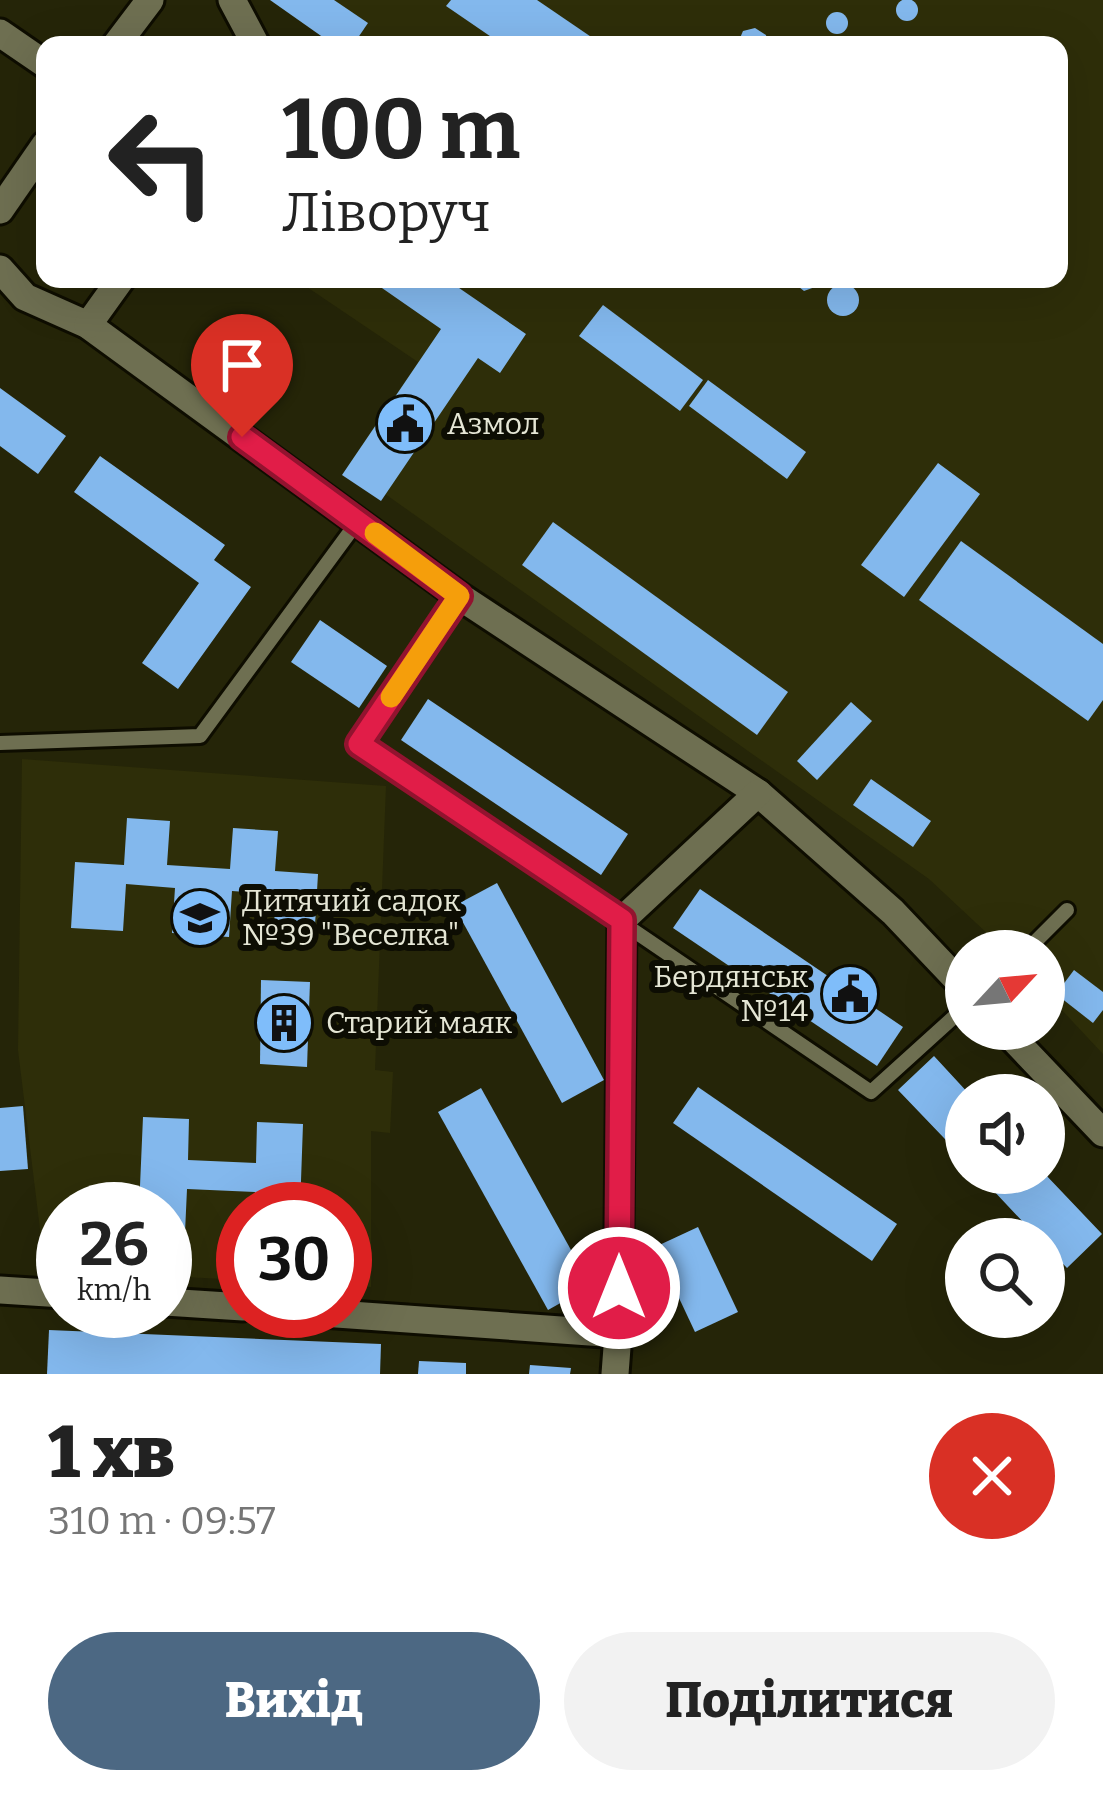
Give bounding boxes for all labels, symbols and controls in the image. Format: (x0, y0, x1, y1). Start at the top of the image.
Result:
text: 100 m (282, 79, 520, 180)
icon: left (84, 84, 240, 240)
text: Ліворуч (282, 181, 490, 245)
pin (191, 314, 293, 437)
icon: arrive (209, 332, 275, 398)
public building icon: Азмол (374, 393, 436, 455)
place label: Азмол (447, 406, 539, 442)
place label: Дитячий садок №39 "Веселка" (242, 883, 461, 953)
school or university icon: Дитячий садок №39 "Веселка" (169, 887, 231, 949)
north arrow (945, 930, 1065, 1050)
map controls (945, 930, 1065, 1338)
place label: Бердянськ №14 (654, 959, 808, 1029)
public building icon: Бердянськ №14 (819, 963, 881, 1025)
building icon: Старий маяк (253, 992, 315, 1054)
place label: Старий маяк (326, 1005, 512, 1041)
button: sound (945, 1074, 1065, 1194)
speed limit sign: 30 (216, 1182, 372, 1338)
text: 26 (79, 1209, 149, 1281)
button: search (945, 1218, 1065, 1338)
position arrow (556, 1225, 682, 1351)
text: km/h (77, 1272, 151, 1308)
text: 1 хв (48, 1410, 175, 1496)
button: close (929, 1413, 1055, 1539)
text: 310 m · 09:57 (48, 1498, 276, 1544)
button: Вихід (48, 1632, 540, 1770)
button: Поділитися (564, 1632, 1055, 1770)

